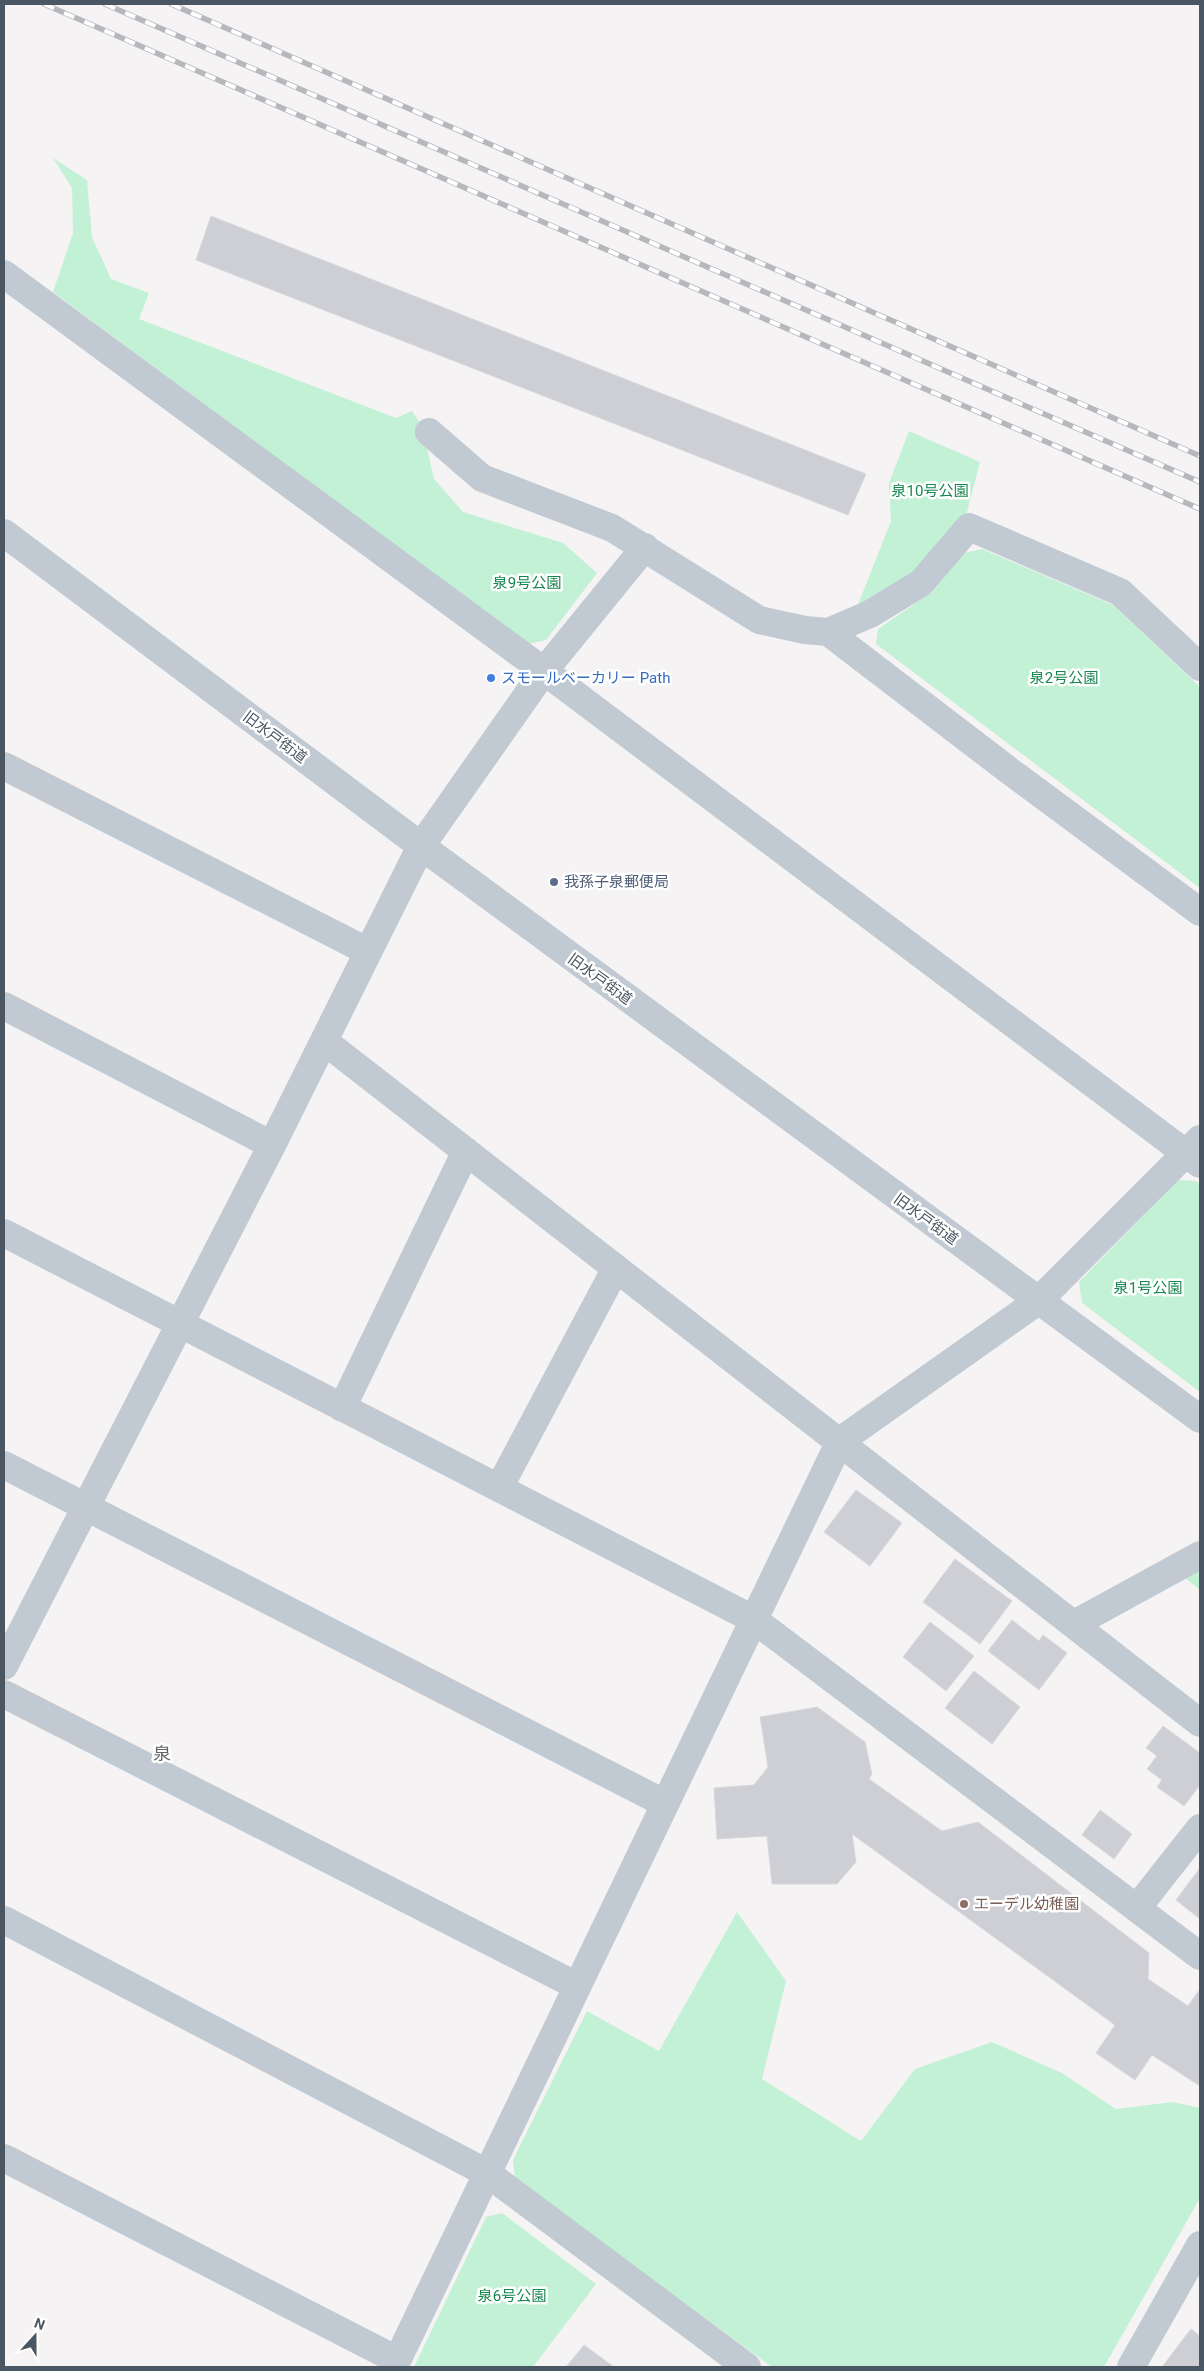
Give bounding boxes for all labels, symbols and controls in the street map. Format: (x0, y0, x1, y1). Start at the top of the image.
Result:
park label: 泉10号公園 (892, 482, 968, 500)
park label: 泉9号公園 (493, 574, 561, 592)
place label: スモールベーカリー Path (501, 669, 670, 687)
park label: 泉2号公園 (1030, 669, 1098, 687)
marker: スモールベーカリー Path (485, 672, 497, 684)
street label: 旧水戸街道 (240, 707, 310, 767)
place label: 我孫子泉郵便局 (564, 873, 669, 891)
marker: 我孫子泉郵便局 (548, 876, 560, 888)
street label: 旧水戸街道 (564, 950, 636, 1008)
street label: 旧水戸街道 (890, 1190, 962, 1248)
park label: 泉1号公園 (1114, 1279, 1182, 1297)
district label: 泉 (153, 1743, 171, 1764)
place label: エーデル幼稚園 (974, 1895, 1079, 1913)
marker: エーデル幼稚園 (958, 1898, 970, 1910)
park label: 泉6号公園 (478, 2287, 546, 2305)
north arrow (10, 2311, 60, 2361)
text: N (32, 2315, 47, 2333)

